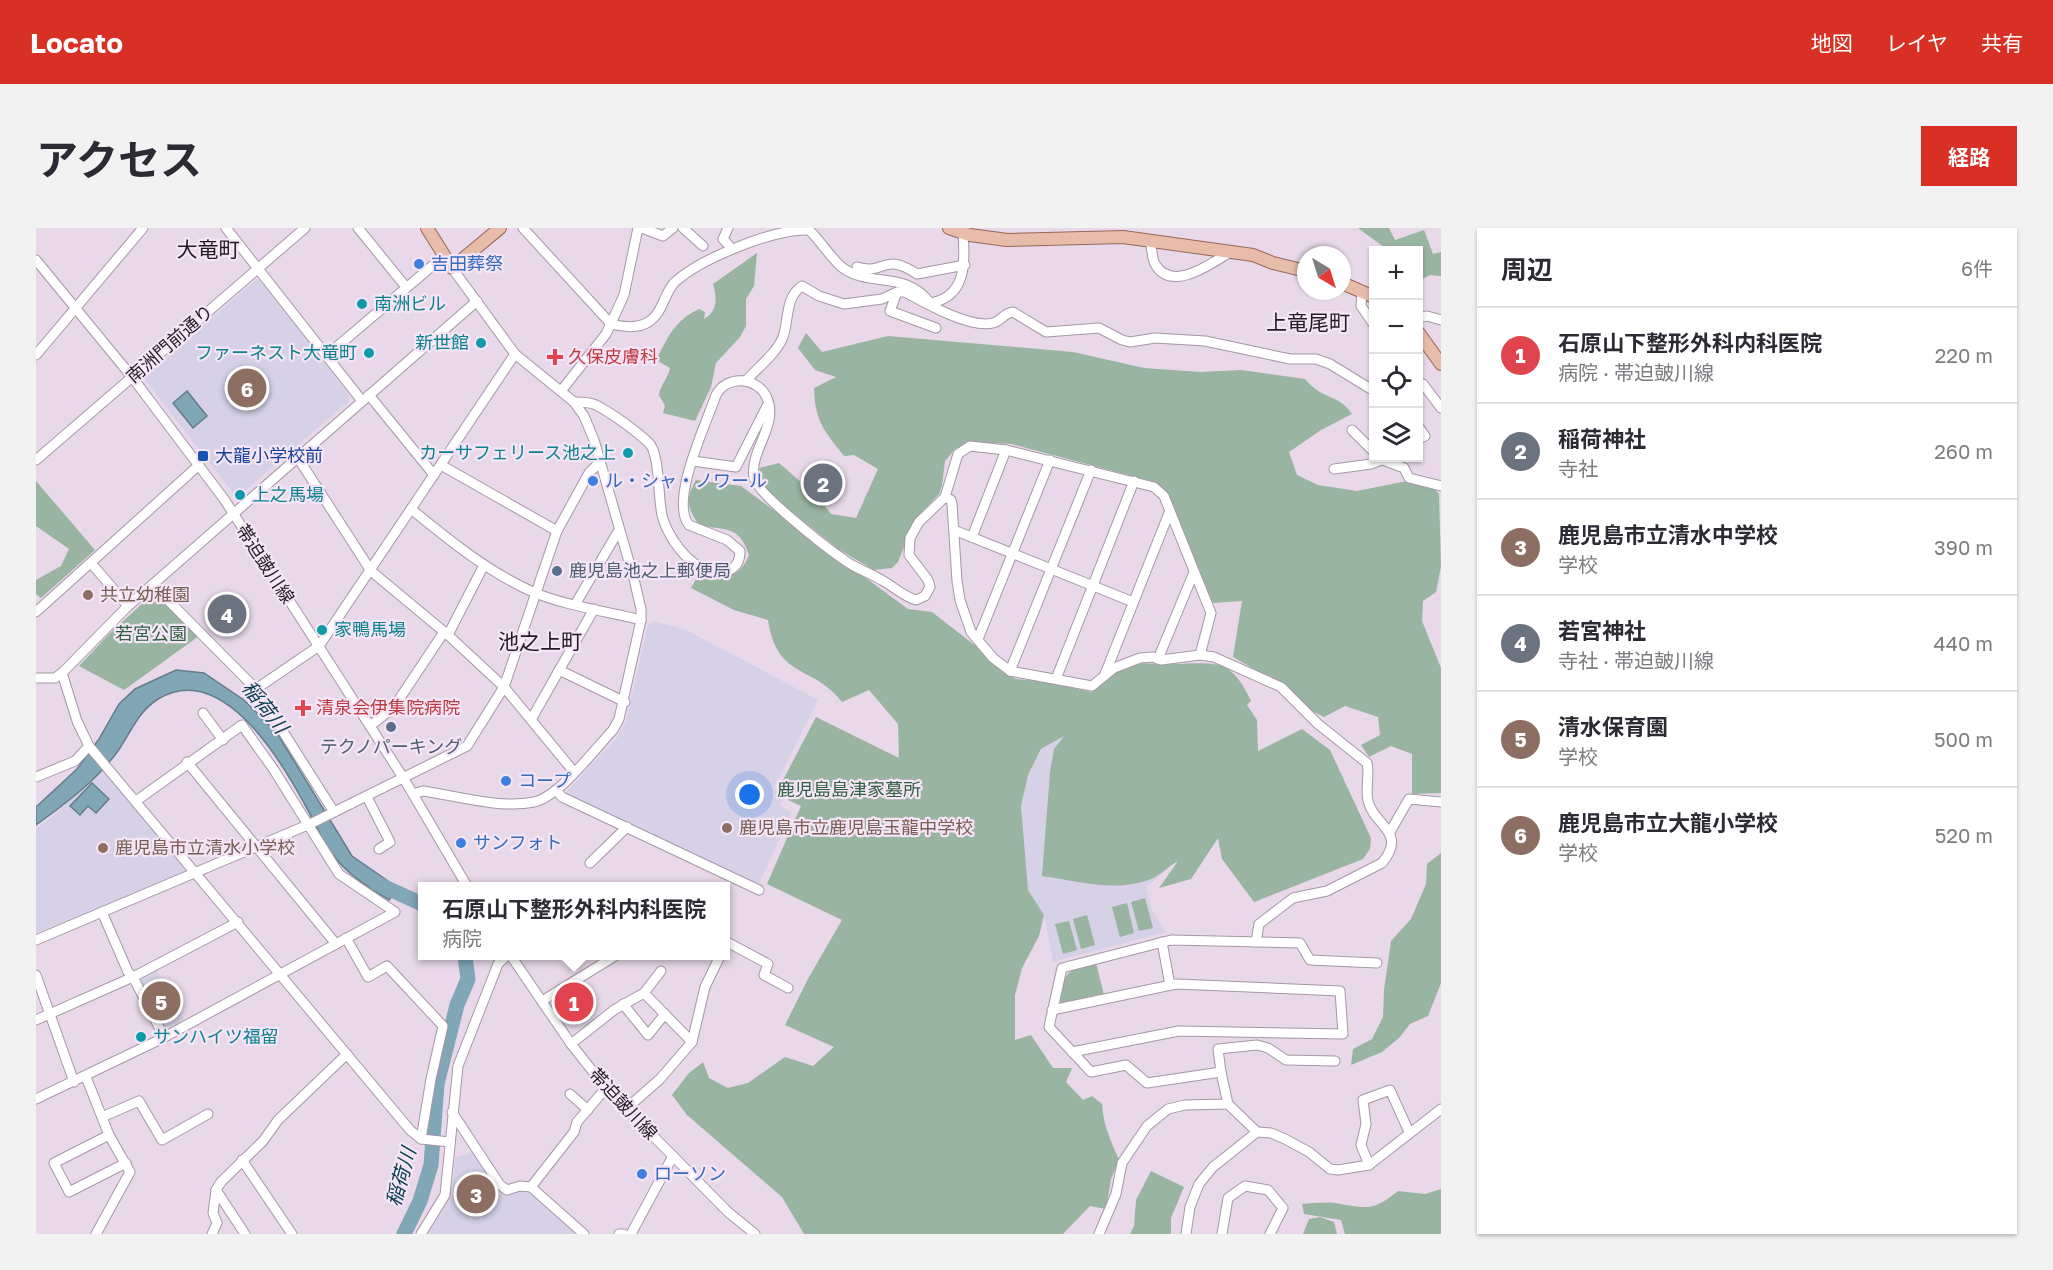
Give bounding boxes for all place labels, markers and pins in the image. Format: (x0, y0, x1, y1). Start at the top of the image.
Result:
place label: 吉田葬祭 (431, 252, 503, 274)
marker: 吉田葬祭 (412, 257, 426, 271)
place label: 南洲ビル (374, 292, 446, 314)
marker: 南洲ビル (355, 297, 369, 311)
place label: 新世館 (415, 331, 469, 353)
marker: 新世館 (474, 336, 488, 350)
place label: ファーネスト大竜町 (195, 341, 357, 363)
place label: 久保皮膚科 (568, 345, 658, 367)
marker: ファーネスト大竜町 (362, 346, 376, 360)
marker: 久保皮膚科 (546, 348, 564, 366)
pin: 6 (228, 366, 266, 410)
place label: カーサフェリース池之上 (419, 441, 616, 463)
place label: 大龍小学校前 (215, 444, 323, 466)
marker: カーサフェリース池之上 (621, 446, 635, 460)
marker: 大龍小学校前 (196, 449, 210, 463)
pin: 2 (804, 460, 842, 506)
place label: ル・シャ・ノワール (605, 469, 767, 491)
marker: ル・シャ・ノワール (586, 474, 600, 488)
place label: 上之馬場 (252, 483, 324, 505)
marker: 上之馬場 (233, 488, 247, 502)
place label: 鹿児島池之上郵便局 (569, 559, 731, 581)
marker: 鹿児島池之上郵便局 (550, 564, 564, 578)
place label: 共立幼稚園 (100, 583, 190, 605)
marker: 共立幼稚園 (81, 588, 95, 602)
pin: 4 (208, 592, 246, 636)
place label: 家鴨馬場 (334, 618, 406, 640)
marker: 家鴨馬場 (315, 623, 329, 637)
place label: 清泉会伊集院病院 (316, 696, 460, 718)
marker: 清泉会伊集院病院 (294, 699, 312, 717)
marker: テクノパーキング (384, 720, 398, 734)
place label: テクノパーキング (320, 735, 462, 757)
place label: コープ (518, 769, 571, 791)
marker: コープ (499, 774, 513, 788)
place label: 鹿児島市立鹿児島玉龍中学校 (739, 816, 973, 838)
marker: 鹿児島市立鹿児島玉龍中学校 (720, 821, 734, 835)
place label: サンフォト (473, 831, 562, 853)
place label: 鹿児島市立清水小学校 (115, 836, 295, 858)
marker: サンフォト (454, 836, 468, 850)
marker: 鹿児島市立清水小学校 (96, 841, 110, 855)
pin: 5 (142, 978, 180, 1024)
pin: 1 (554, 980, 594, 1024)
place label: サンハイツ福留 (153, 1025, 279, 1047)
marker: サンハイツ福留 (134, 1030, 148, 1044)
place label: ローソン (654, 1162, 726, 1184)
marker: ローソン (635, 1167, 649, 1181)
pin: 3 (456, 1172, 496, 1216)

